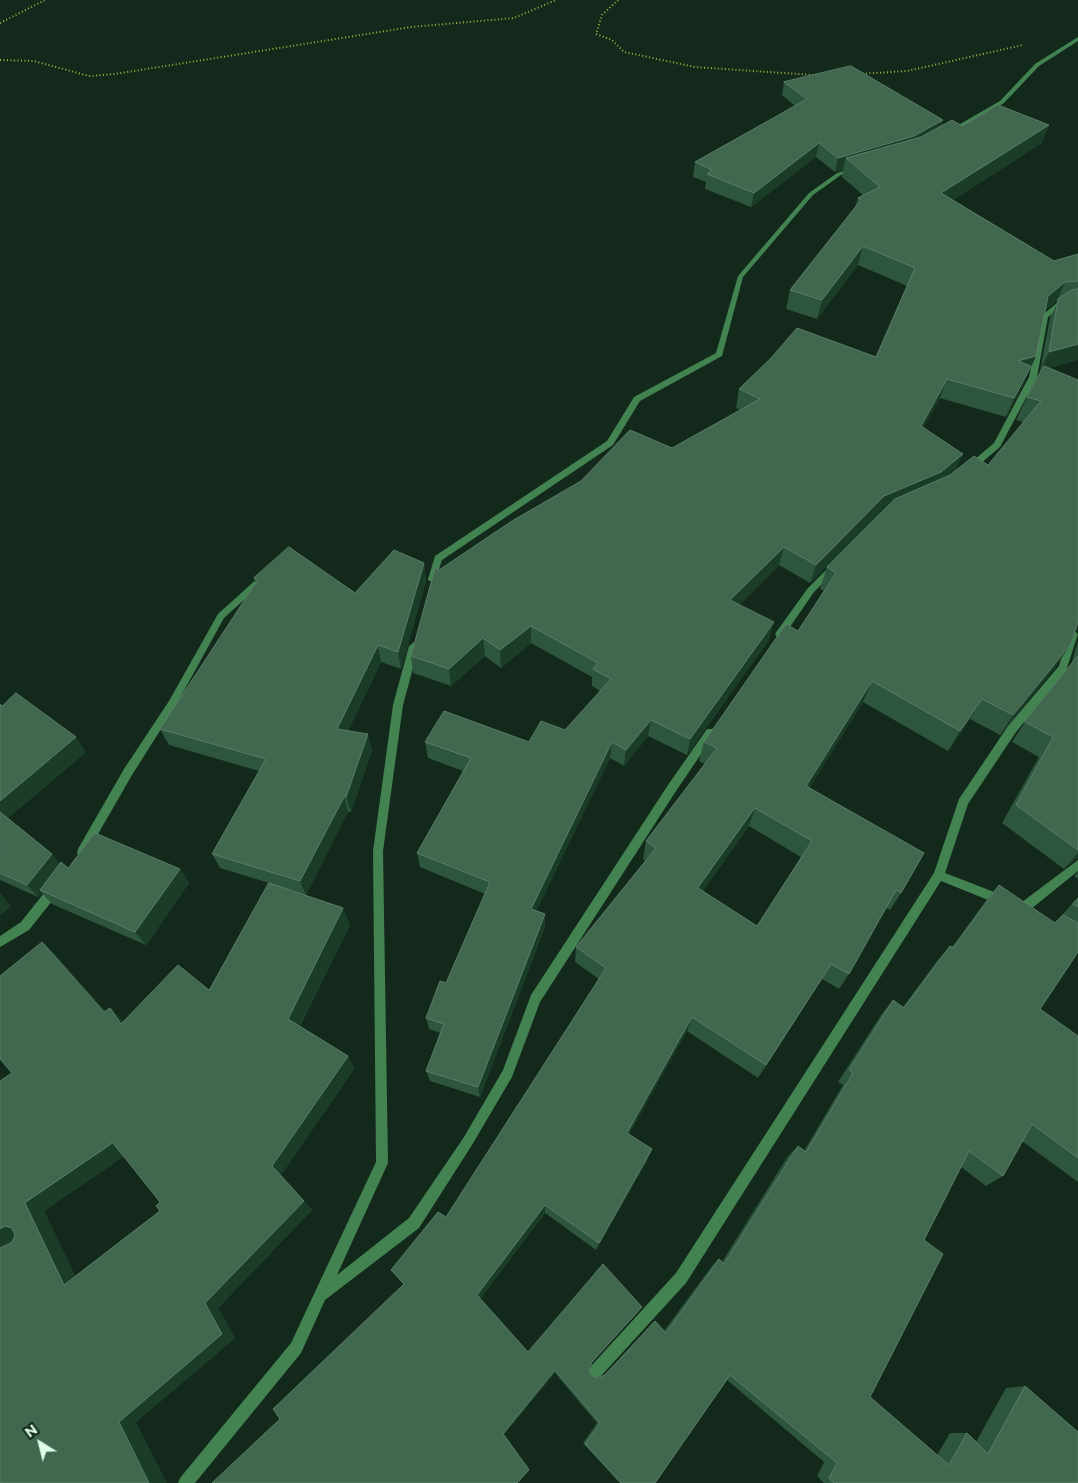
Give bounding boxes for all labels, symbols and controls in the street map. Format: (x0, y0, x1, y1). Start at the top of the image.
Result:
north arrow (15, 1418, 65, 1468)
text: N (21, 1420, 41, 1441)

